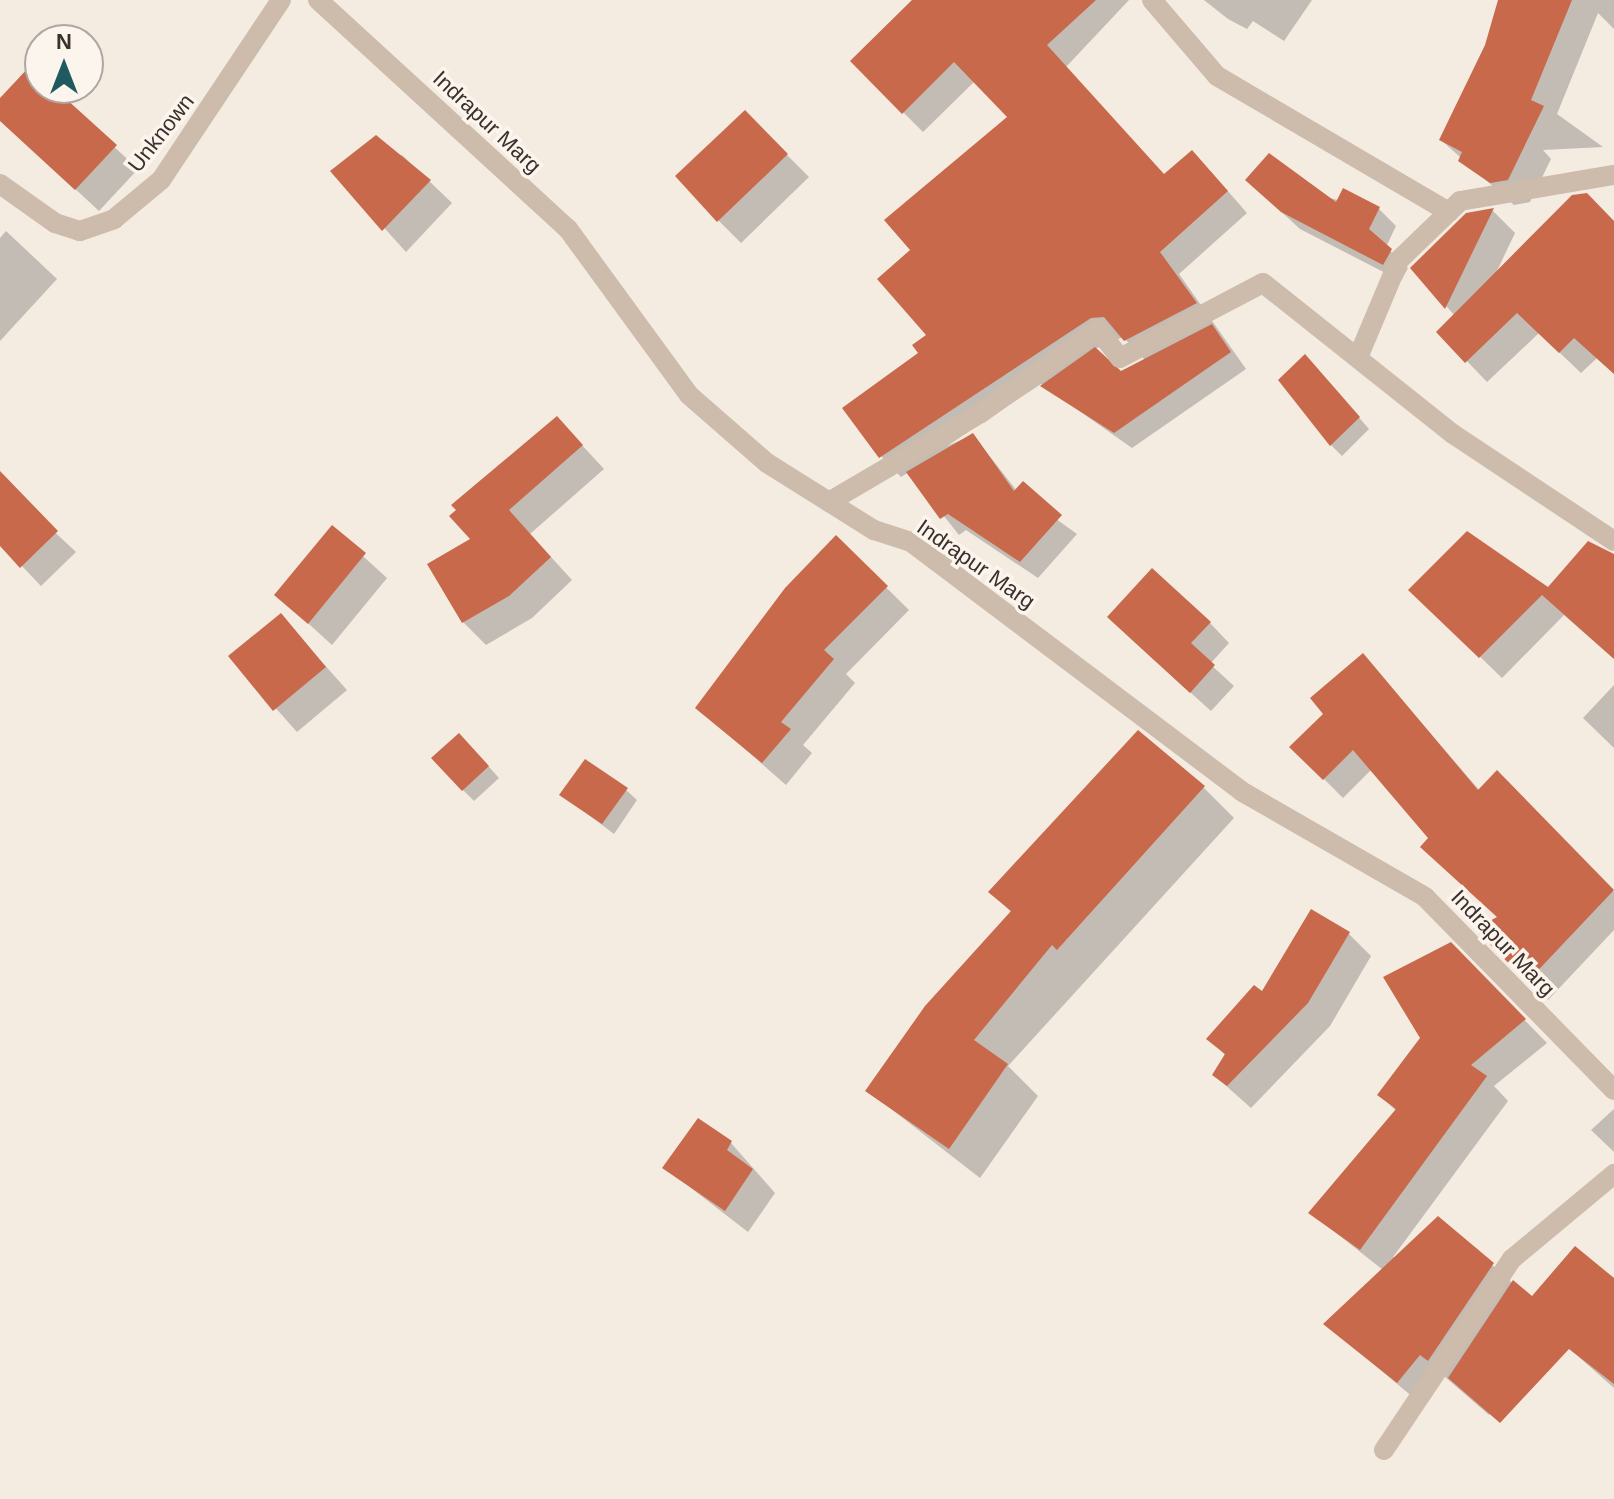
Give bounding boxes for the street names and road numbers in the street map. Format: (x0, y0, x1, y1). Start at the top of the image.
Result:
street label: Indrapur Marg (427, 65, 547, 179)
street label: Unknown (122, 89, 200, 177)
street label: Indrapur Marg (912, 514, 1040, 614)
street label: Indrapur Marg (1446, 884, 1560, 1002)

